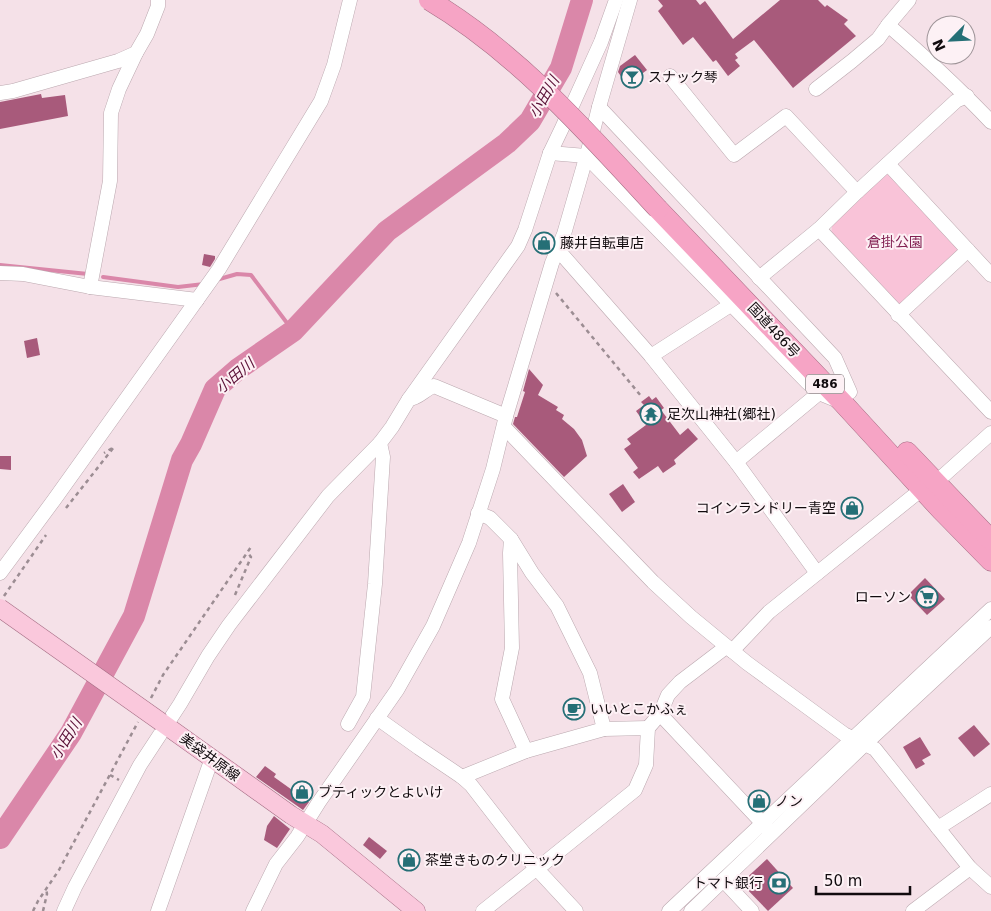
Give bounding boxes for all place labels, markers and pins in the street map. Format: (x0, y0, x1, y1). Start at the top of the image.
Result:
bar icon: スナック琴 (620, 65, 644, 89)
place label: スナック琴 (648, 69, 718, 85)
shop icon: 藤井自転車店 (532, 231, 556, 255)
place label: 藤井自転車店 (560, 235, 644, 251)
temple icon: 足次山神社(郷社) (639, 402, 663, 426)
place label: 足次山神社(郷社) (667, 406, 776, 422)
shop icon: コインランドリー青空 (840, 496, 864, 520)
place label: コインランドリー青空 (696, 500, 836, 516)
supermarket icon: ローソン (915, 585, 939, 609)
place label: ローソン (855, 589, 911, 605)
cafe icon: いいとこかふぇ (562, 697, 586, 721)
place label: いいとこかふぇ (590, 701, 688, 717)
shop icon: ブティックとよいけ (290, 780, 314, 804)
place label: ブティックとよいけ (318, 784, 443, 800)
shop icon: ノン (747, 789, 771, 813)
place label: ノン (775, 793, 803, 809)
shop icon: 茶堂きものクリニック (397, 848, 421, 872)
place label: 茶堂きものクリニック (425, 852, 565, 868)
bank icon: トマト銀行 (767, 871, 791, 895)
place label: トマト銀行 (693, 875, 763, 891)

